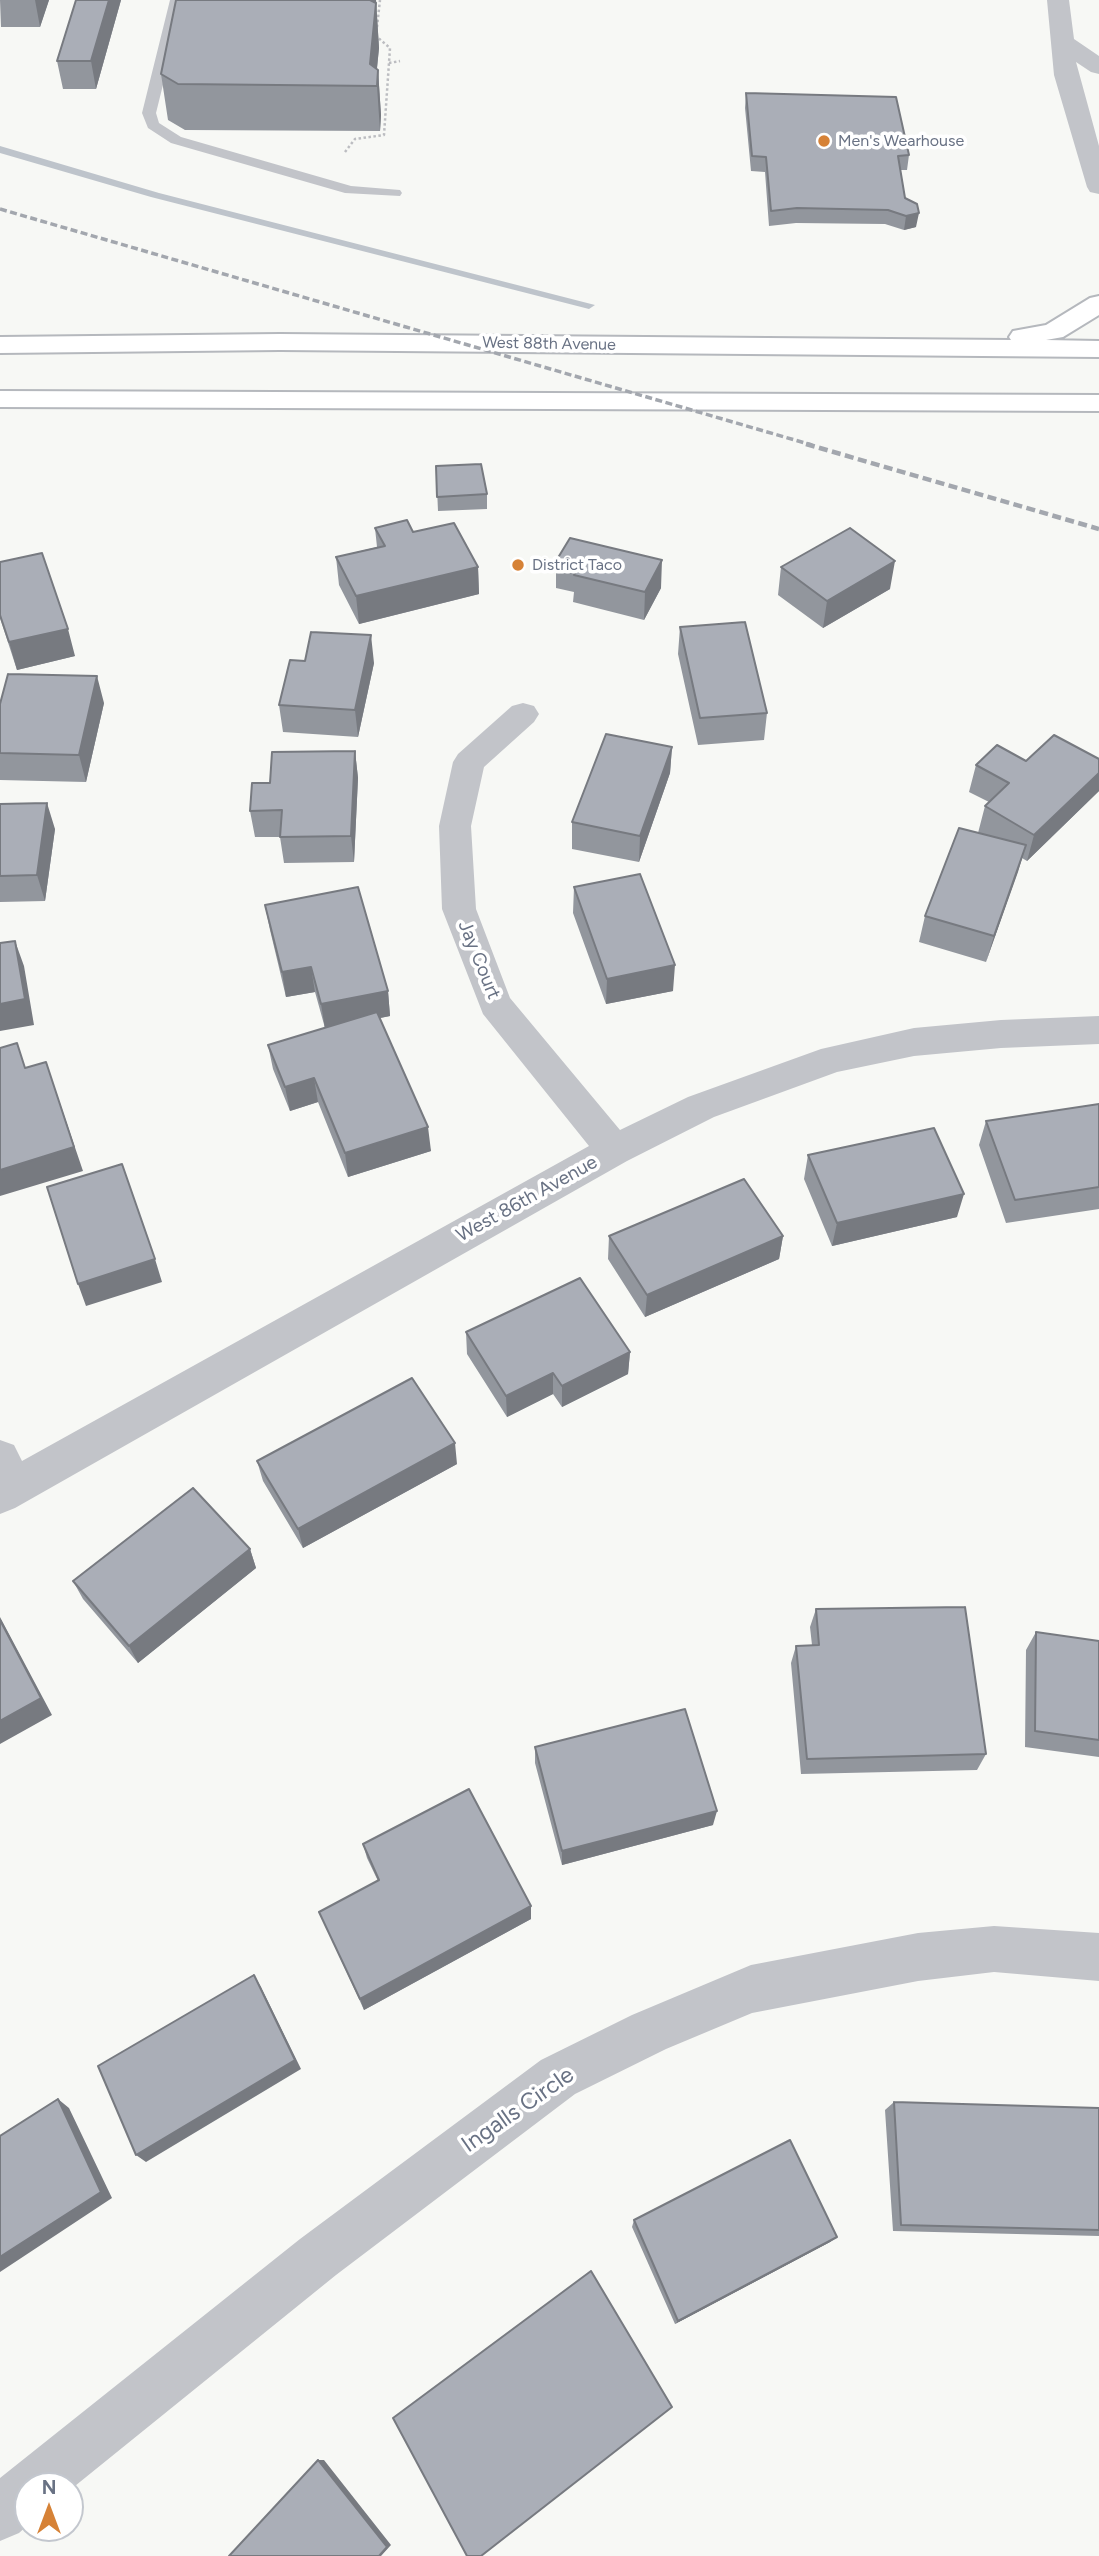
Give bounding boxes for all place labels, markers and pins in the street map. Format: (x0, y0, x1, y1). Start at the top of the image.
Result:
place label: Men's Wearhouse (838, 131, 964, 151)
marker: Men's Wearhouse (816, 133, 832, 149)
place label: District Taco (532, 555, 622, 575)
marker: District Taco (510, 557, 526, 573)

